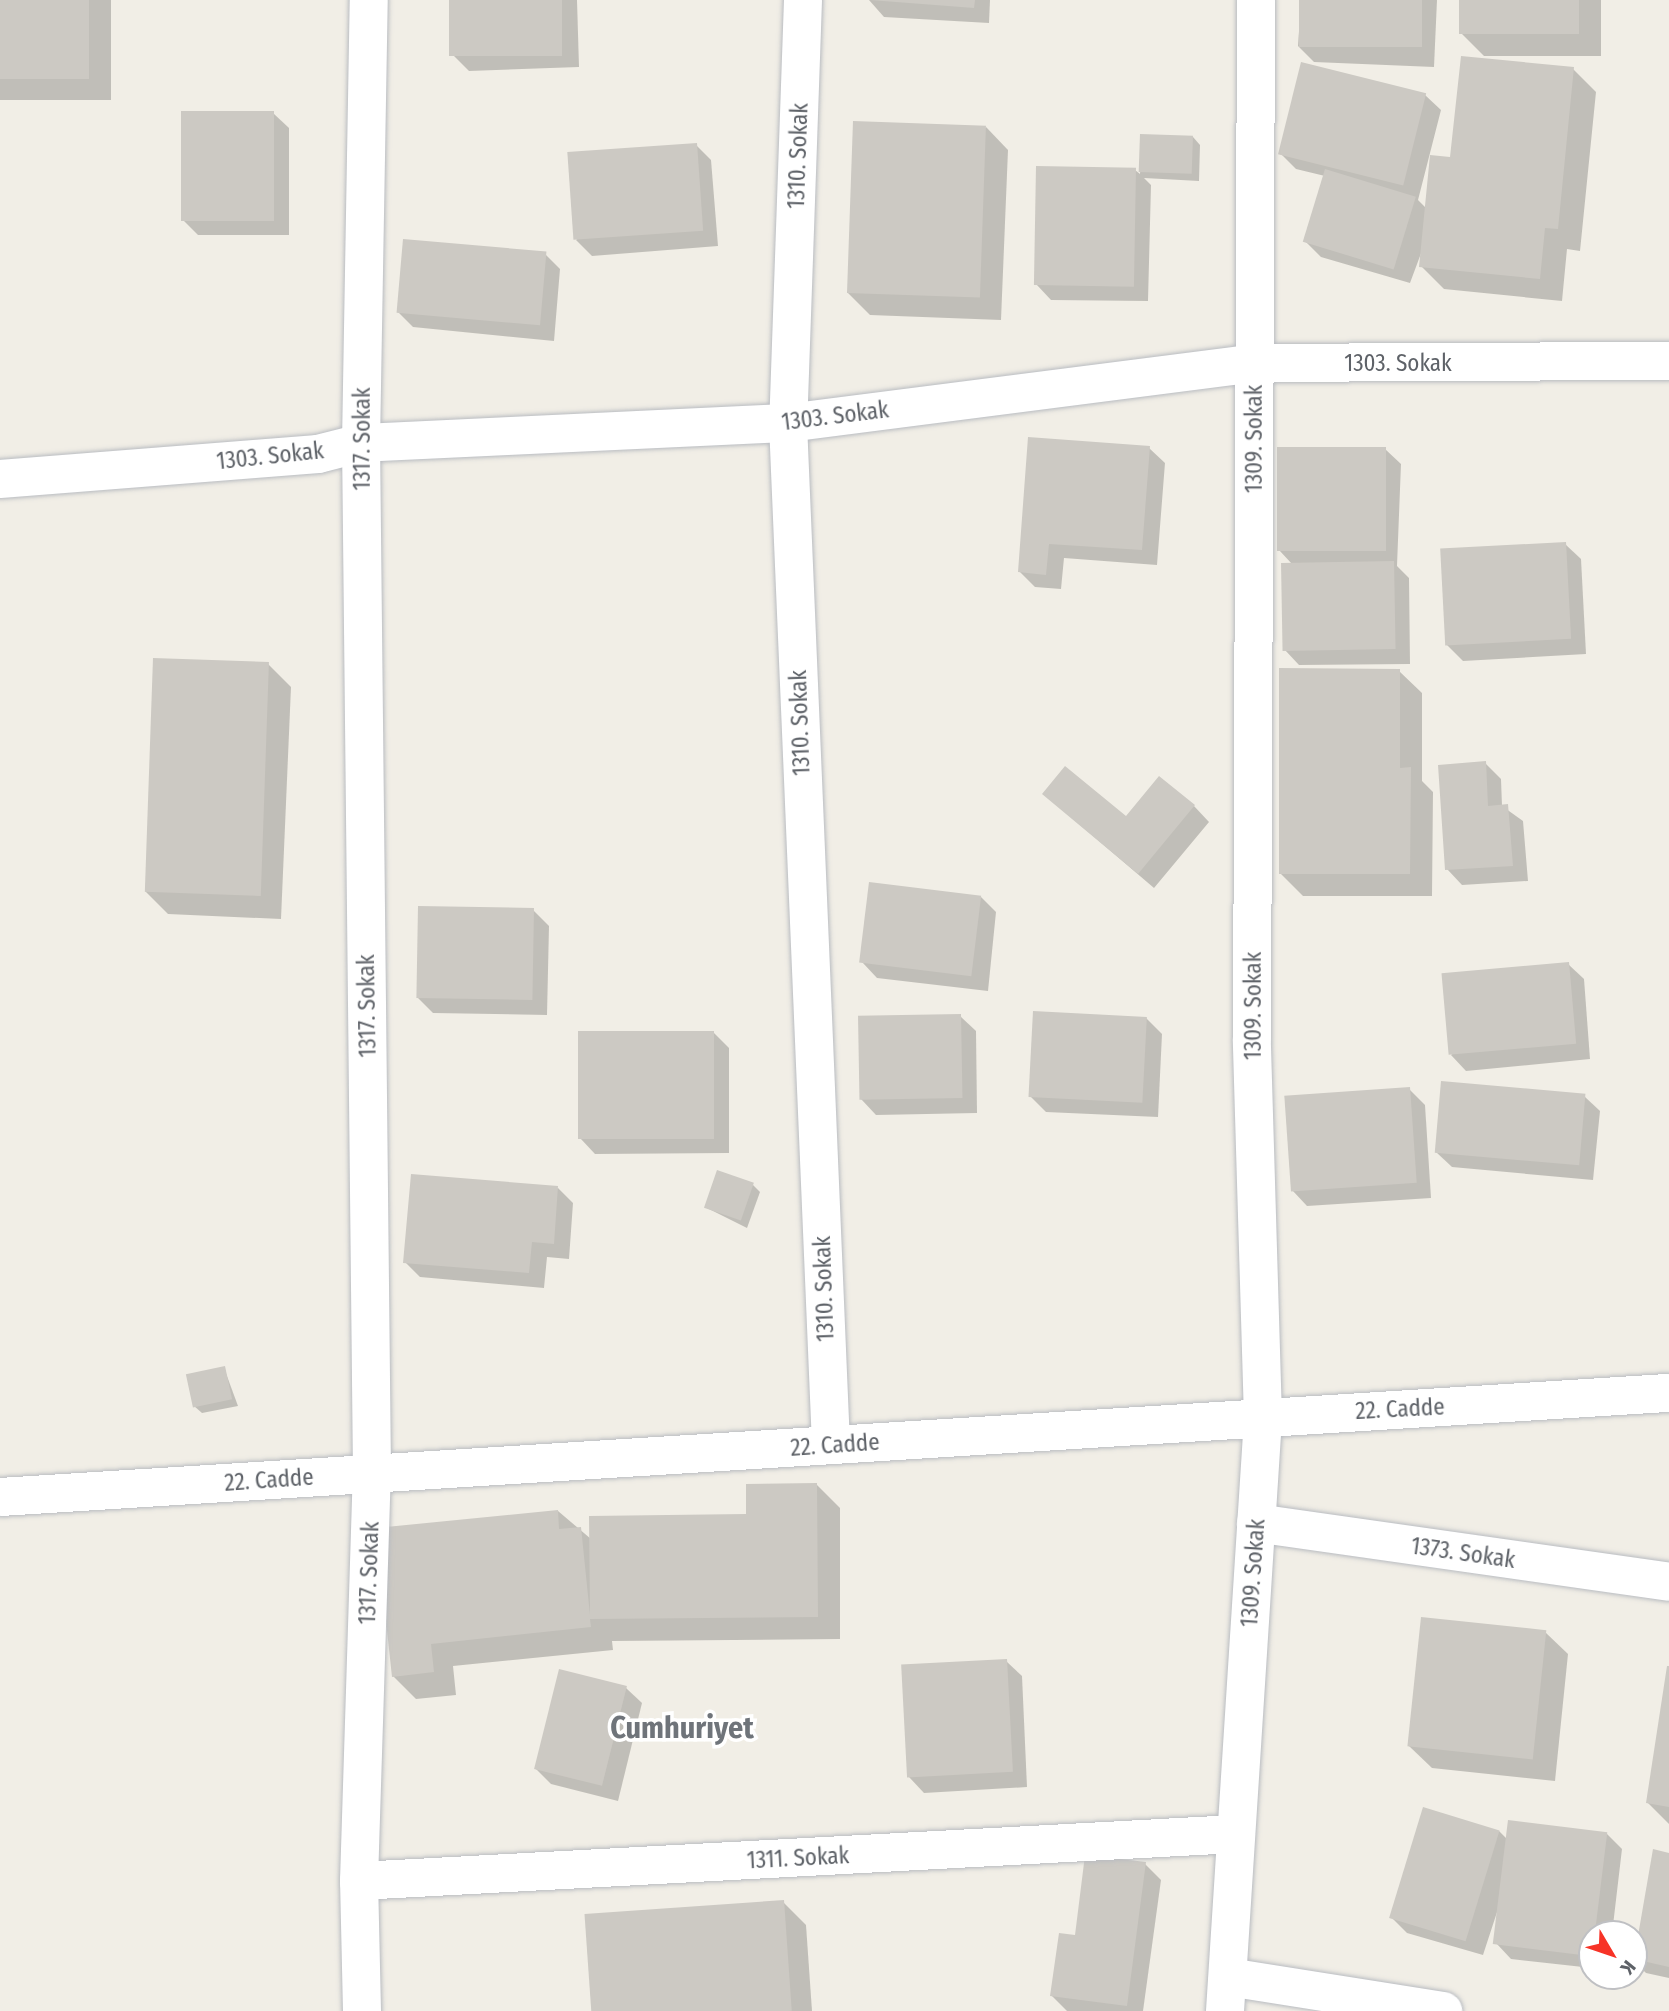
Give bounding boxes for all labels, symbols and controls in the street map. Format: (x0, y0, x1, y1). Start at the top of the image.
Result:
street label: 1310. Sokak (782, 103, 814, 209)
street label: 1303. Sokak (1344, 349, 1452, 377)
street label: 1309. Sokak (1240, 385, 1268, 493)
street label: 1317. Sokak (348, 387, 376, 491)
street label: 1303. Sokak (780, 396, 890, 436)
street label: 1303. Sokak (215, 437, 325, 475)
street label: 1310. Sokak (784, 670, 816, 776)
street label: 1309. Sokak (1239, 952, 1267, 1060)
street label: 1317. Sokak (352, 954, 382, 1058)
street label: 1310. Sokak (808, 1236, 840, 1342)
street label: 22. Cadde (1355, 1393, 1445, 1425)
street label: 22. Cadde (789, 1428, 881, 1462)
street label: 22. Cadde (223, 1463, 315, 1497)
street label: 1309. Sokak (1235, 1518, 1271, 1628)
street label: 1317. Sokak (353, 1521, 385, 1625)
street label: 1373. Sokak (1409, 1532, 1517, 1574)
district label: Cumhuriyet (610, 1710, 754, 1746)
street label: 1311. Sokak (746, 1842, 850, 1874)
north arrow (1578, 1920, 1648, 1990)
text: K (1616, 1956, 1641, 1979)

